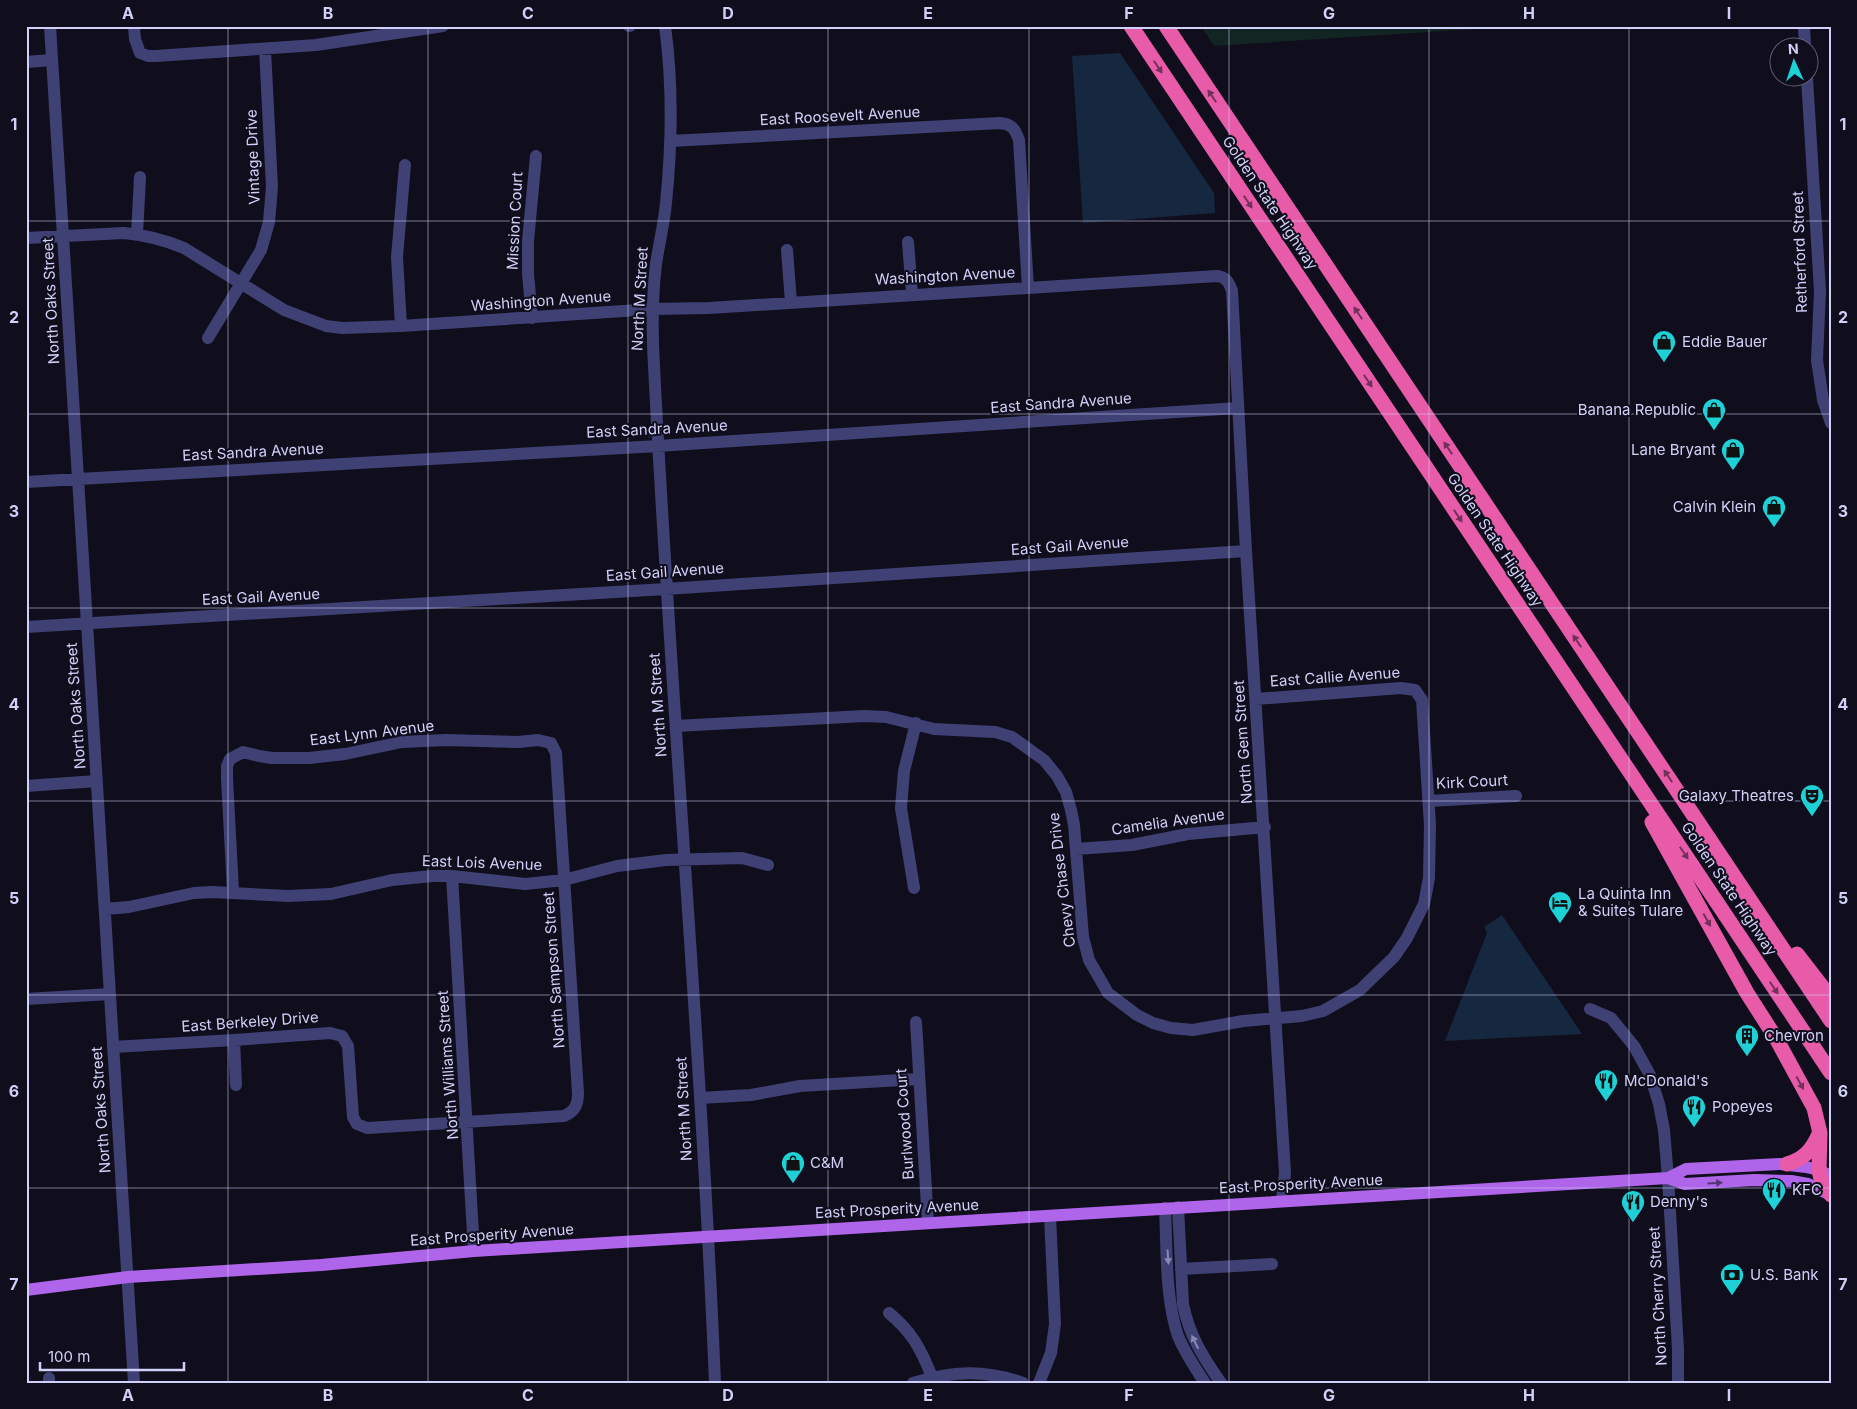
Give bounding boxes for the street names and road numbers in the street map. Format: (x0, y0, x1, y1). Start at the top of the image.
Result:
street label: East Roosevelt Avenue (759, 102, 921, 129)
street label: Vintage Drive (241, 109, 264, 205)
street label: Golden State Highway (1219, 132, 1323, 274)
street label: Mission Court (502, 171, 527, 271)
street label: Retherford Street (1788, 191, 1811, 313)
street label: North Oaks Street (38, 237, 63, 365)
street label: North M Street (627, 246, 652, 352)
street label: Washington Avenue (874, 262, 1016, 289)
street label: Washington Avenue (470, 286, 612, 315)
street label: East Sandra Avenue (990, 388, 1132, 417)
street label: East Sandra Avenue (586, 415, 728, 442)
street label: East Sandra Avenue (182, 438, 324, 465)
street label: Golden State Highway (1444, 469, 1548, 611)
street label: East Gail Avenue (1010, 532, 1130, 559)
street label: East Gail Avenue (605, 558, 725, 585)
street label: East Gail Avenue (201, 584, 321, 609)
street label: North Oaks Street (62, 642, 89, 770)
street label: North M Street (644, 652, 671, 758)
street label: East Callie Avenue (1269, 662, 1401, 691)
street label: North Gem Street (1229, 680, 1256, 804)
street label: East Lynn Avenue (309, 715, 435, 750)
street label: Kirk Court (1436, 770, 1508, 793)
street label: Camelia Avenue (1110, 804, 1226, 839)
street label: Chevy Chase Drive (1044, 812, 1079, 949)
street label: Golden State Highway (1678, 818, 1782, 960)
street label: East Lois Avenue (422, 851, 543, 874)
street label: North Sampson Street (539, 891, 568, 1049)
street label: North Williams Street (433, 990, 462, 1140)
street label: East Berkeley Drive (181, 1007, 319, 1036)
street label: North Oaks Street (87, 1046, 114, 1174)
street label: North M Street (671, 1056, 696, 1162)
street label: Burlwood Court (891, 1068, 918, 1180)
street label: East Prosperity Avenue (1218, 1170, 1384, 1197)
street label: East Prosperity Avenue (814, 1195, 980, 1222)
street label: East Prosperity Avenue (409, 1219, 575, 1250)
street label: North Cherry Street (1644, 1226, 1671, 1366)

